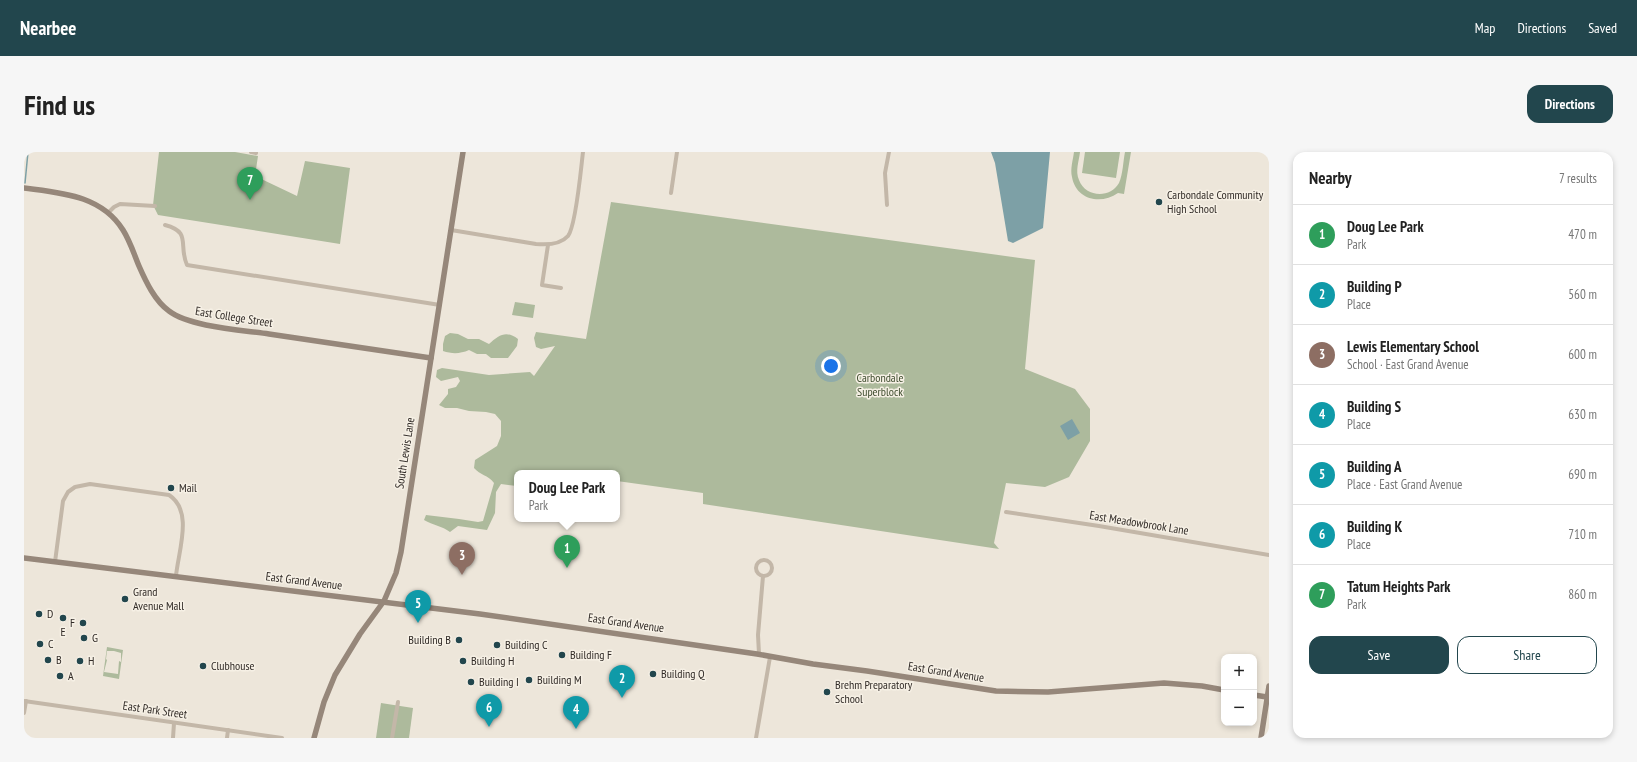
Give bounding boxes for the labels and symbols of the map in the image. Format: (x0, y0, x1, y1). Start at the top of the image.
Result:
pin: 7 (237, 167, 263, 200)
place label: Carbondale Community High School (1167, 187, 1264, 216)
marker: Carbondale Community High School (1154, 197, 1164, 207)
street label: East College Street (194, 303, 275, 330)
your location (821, 356, 841, 376)
park label: Carbondale Superblock (857, 370, 903, 399)
street label: South Lewis Lane (391, 416, 418, 490)
place label: Mail (179, 480, 197, 495)
marker: Mail (166, 483, 176, 493)
street label: East Meadowbrook Lane (1088, 507, 1190, 538)
pin: 1 (554, 535, 580, 568)
pin: 3 (449, 542, 475, 575)
street label: East Grand Avenue (265, 568, 343, 593)
place label: Grand Avenue Mall (133, 584, 184, 613)
pin: 5 (405, 590, 431, 623)
marker: Grand Avenue Mall (120, 594, 130, 604)
place label: D (47, 606, 53, 621)
marker: D (34, 609, 44, 619)
street label: East Grand Avenue (587, 610, 665, 635)
marker: E (58, 613, 68, 623)
place label: F (70, 615, 75, 630)
marker: F (78, 618, 88, 628)
place label: E (60, 624, 66, 639)
place label: G (92, 630, 98, 645)
place label: Building B (408, 632, 451, 647)
marker: G (79, 633, 89, 643)
marker: Building B (454, 635, 464, 645)
place label: C (48, 636, 54, 651)
place label: Building C (505, 637, 548, 652)
marker: C (35, 639, 45, 649)
marker: Building C (492, 640, 502, 650)
place label: Building F (570, 647, 612, 662)
marker: Building F (557, 650, 567, 660)
place label: B (56, 652, 62, 667)
place label: H (88, 653, 94, 668)
place label: Building H (471, 653, 515, 668)
marker: B (43, 655, 53, 665)
marker: H (75, 656, 85, 666)
marker: Building H (458, 656, 468, 666)
place label: Clubhouse (211, 658, 254, 673)
street label: East Grand Avenue (907, 658, 985, 685)
marker: Clubhouse (198, 661, 208, 671)
pin: 2 (609, 665, 635, 698)
place label: Building Q (661, 666, 705, 681)
place label: A (68, 668, 74, 683)
marker: Building Q (648, 669, 658, 679)
marker: A (55, 671, 65, 681)
place label: Building M (537, 672, 582, 687)
place label: Building I (479, 674, 519, 689)
marker: Building M (524, 675, 534, 685)
marker: Building I (466, 677, 476, 687)
place label: Brehm Preparatory School (835, 677, 913, 706)
marker: Brehm Preparatory School (822, 687, 832, 697)
pin: 6 (476, 694, 502, 727)
pin: 4 (563, 696, 589, 729)
street label: East Park Street (122, 698, 189, 722)

